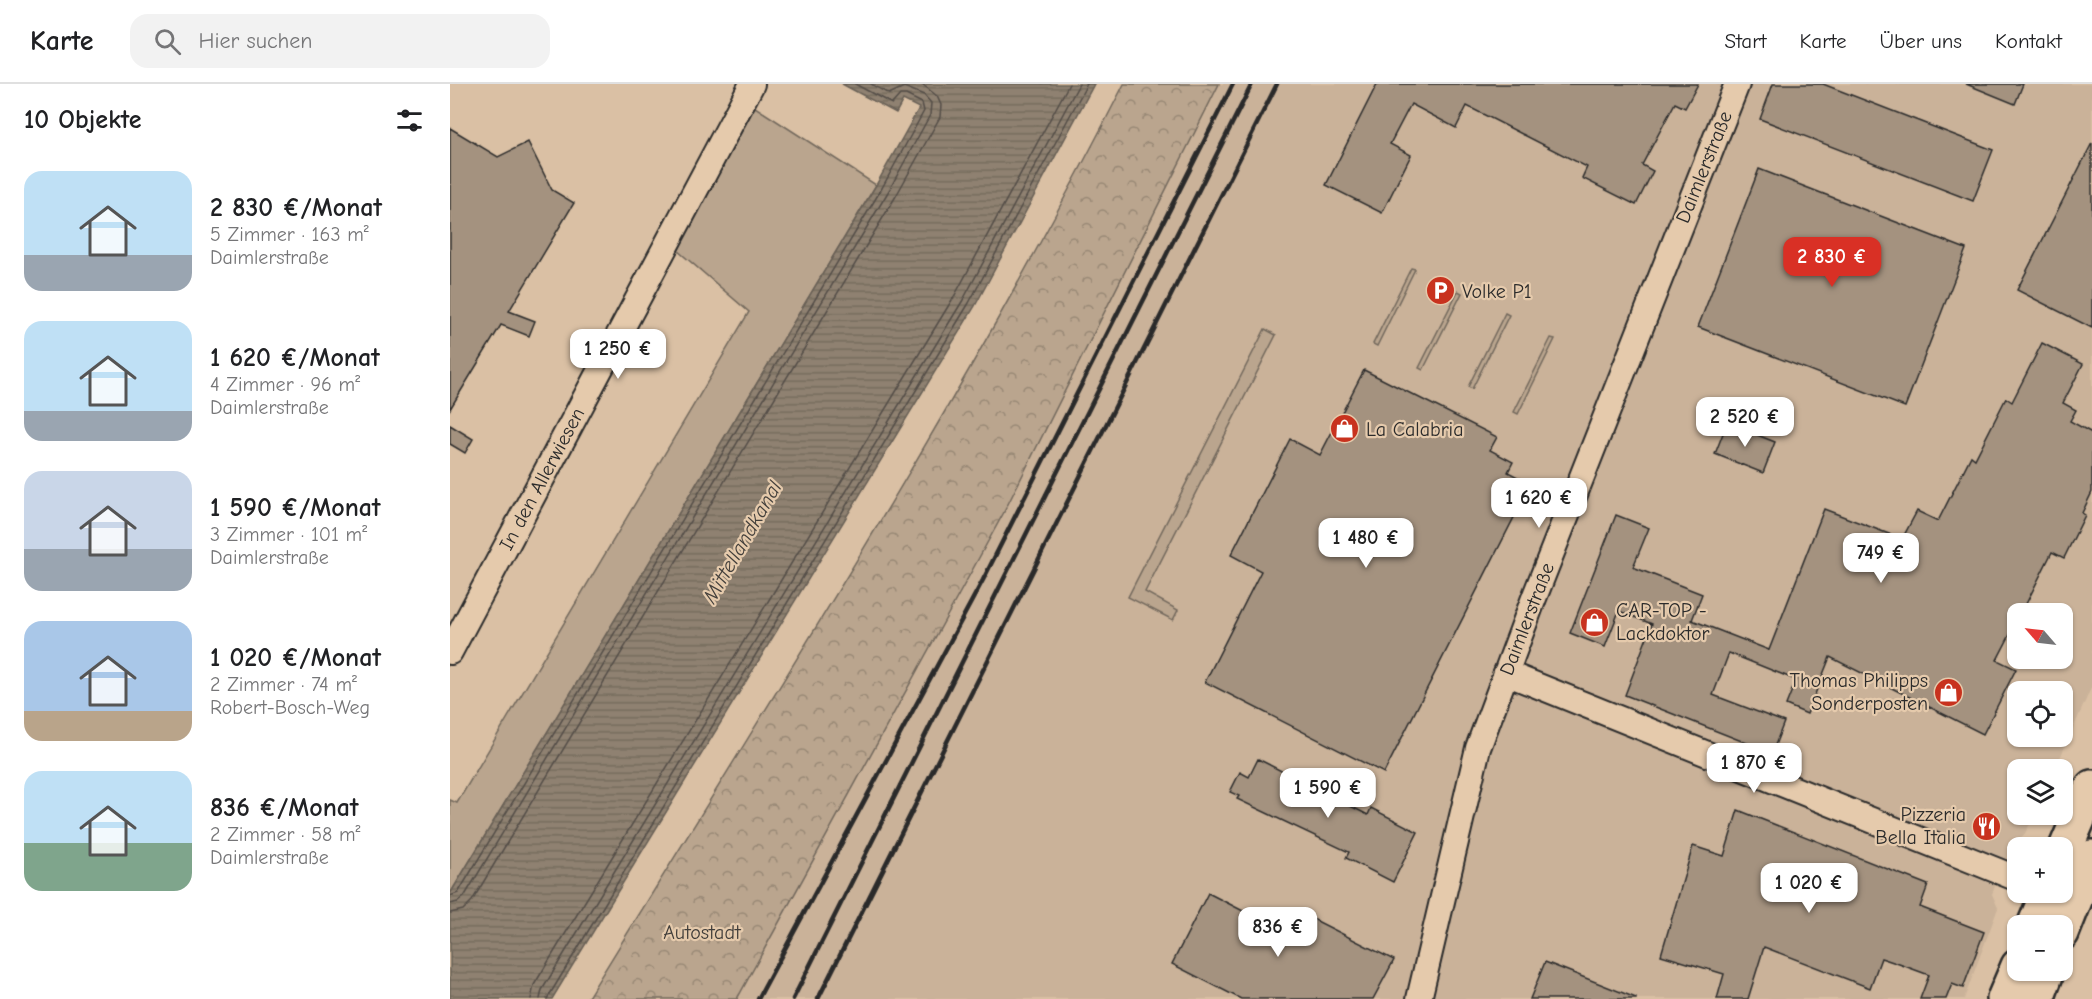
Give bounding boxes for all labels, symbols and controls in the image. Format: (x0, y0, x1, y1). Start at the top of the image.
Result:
search box (130, 14, 550, 68)
text: Karte (30, 25, 94, 57)
icon: search (151, 25, 184, 58)
text: Hier suchen (199, 28, 313, 54)
text: Start (1724, 29, 1767, 53)
text: Karte (1800, 29, 1846, 53)
text: Über uns (1879, 29, 1962, 53)
text: Kontakt (1995, 29, 2062, 53)
icon: filters (393, 104, 426, 137)
text: 10 Objekte (24, 105, 141, 135)
street label: Daimlerstraße (1671, 108, 1737, 226)
text: 2 830 €/Monat (210, 193, 382, 223)
icon: home (72, 195, 144, 267)
text: 5 Zimmer · 163 m² (210, 223, 369, 246)
pin: 2 830 € (1777, 237, 1887, 288)
text: 2 830 € (1797, 245, 1867, 268)
text: Daimlerstraße (210, 246, 329, 269)
parking icon: Volke P1 (1425, 275, 1457, 307)
place label: Volke P1 (1462, 280, 1532, 303)
pin: 1 250 € (563, 329, 673, 380)
text: 1 250 € (584, 337, 652, 360)
text: 1 620 €/Monat (210, 343, 380, 373)
icon: home (72, 345, 144, 417)
text: 4 Zimmer · 96 m² (210, 373, 360, 396)
text: Daimlerstraße (210, 396, 329, 419)
pin: 2 520 € (1690, 397, 1800, 448)
street label: In den Allerwiesen (495, 404, 589, 554)
text: 2 520 € (1710, 405, 1780, 428)
shop icon: La Calabria (1329, 413, 1361, 445)
place label: La Calabria (1366, 418, 1463, 441)
water label: Mittellandkanal (697, 476, 787, 608)
pin: 1 620 € (1484, 478, 1594, 529)
text: 1 620 € (1505, 486, 1573, 509)
text: 1 590 €/Monat (210, 493, 381, 523)
icon: home (72, 495, 144, 567)
pin: 1 480 € (1311, 518, 1421, 569)
text: 3 Zimmer · 101 m² (210, 523, 367, 546)
text: 1 480 € (1333, 526, 1399, 549)
pin: 749 € (1839, 533, 1923, 584)
text: 749 € (1857, 541, 1905, 564)
text: Daimlerstraße (210, 546, 329, 569)
street label: Daimlerstraße (1495, 559, 1559, 679)
place label: CAR-TOP - Lackdoktor (1616, 599, 1709, 645)
north arrow (2007, 603, 2073, 669)
map controls (2007, 603, 2073, 981)
shop icon: CAR-TOP - Lackdoktor (1579, 606, 1611, 638)
text: 1 020 €/Monat (210, 643, 381, 673)
icon: home (72, 645, 144, 717)
place label: Thomas Philipps Sonderposten (1790, 669, 1928, 715)
text: 2 Zimmer · 74 m² (210, 673, 357, 696)
shop icon: Thomas Philipps Sonderposten (1933, 676, 1965, 708)
button: locate (2007, 681, 2073, 747)
text: Robert-Bosch-Weg (210, 696, 370, 719)
pin: 1 870 € (1699, 743, 1809, 794)
text: 1 870 € (1721, 751, 1787, 774)
button: layers (2007, 759, 2073, 825)
pin: 1 590 € (1273, 768, 1383, 819)
text: 1 590 € (1294, 776, 1362, 799)
text: 836 €/Monat (210, 793, 359, 823)
icon: home (72, 795, 144, 867)
place label: Pizzeria Bella Italia (1875, 803, 1966, 849)
restaurant icon: Pizzeria Bella Italia (1971, 810, 2003, 842)
text: 2 Zimmer · 58 m² (210, 823, 361, 846)
button: + (2007, 837, 2073, 903)
text: Daimlerstraße (210, 846, 329, 869)
pin: 1 020 € (1754, 863, 1864, 914)
text: 1 020 € (1775, 871, 1843, 894)
pin: 836 € (1236, 907, 1320, 958)
text: 836 € (1252, 915, 1304, 938)
button: − (2007, 915, 2073, 981)
park label: Autostadt (663, 921, 742, 944)

